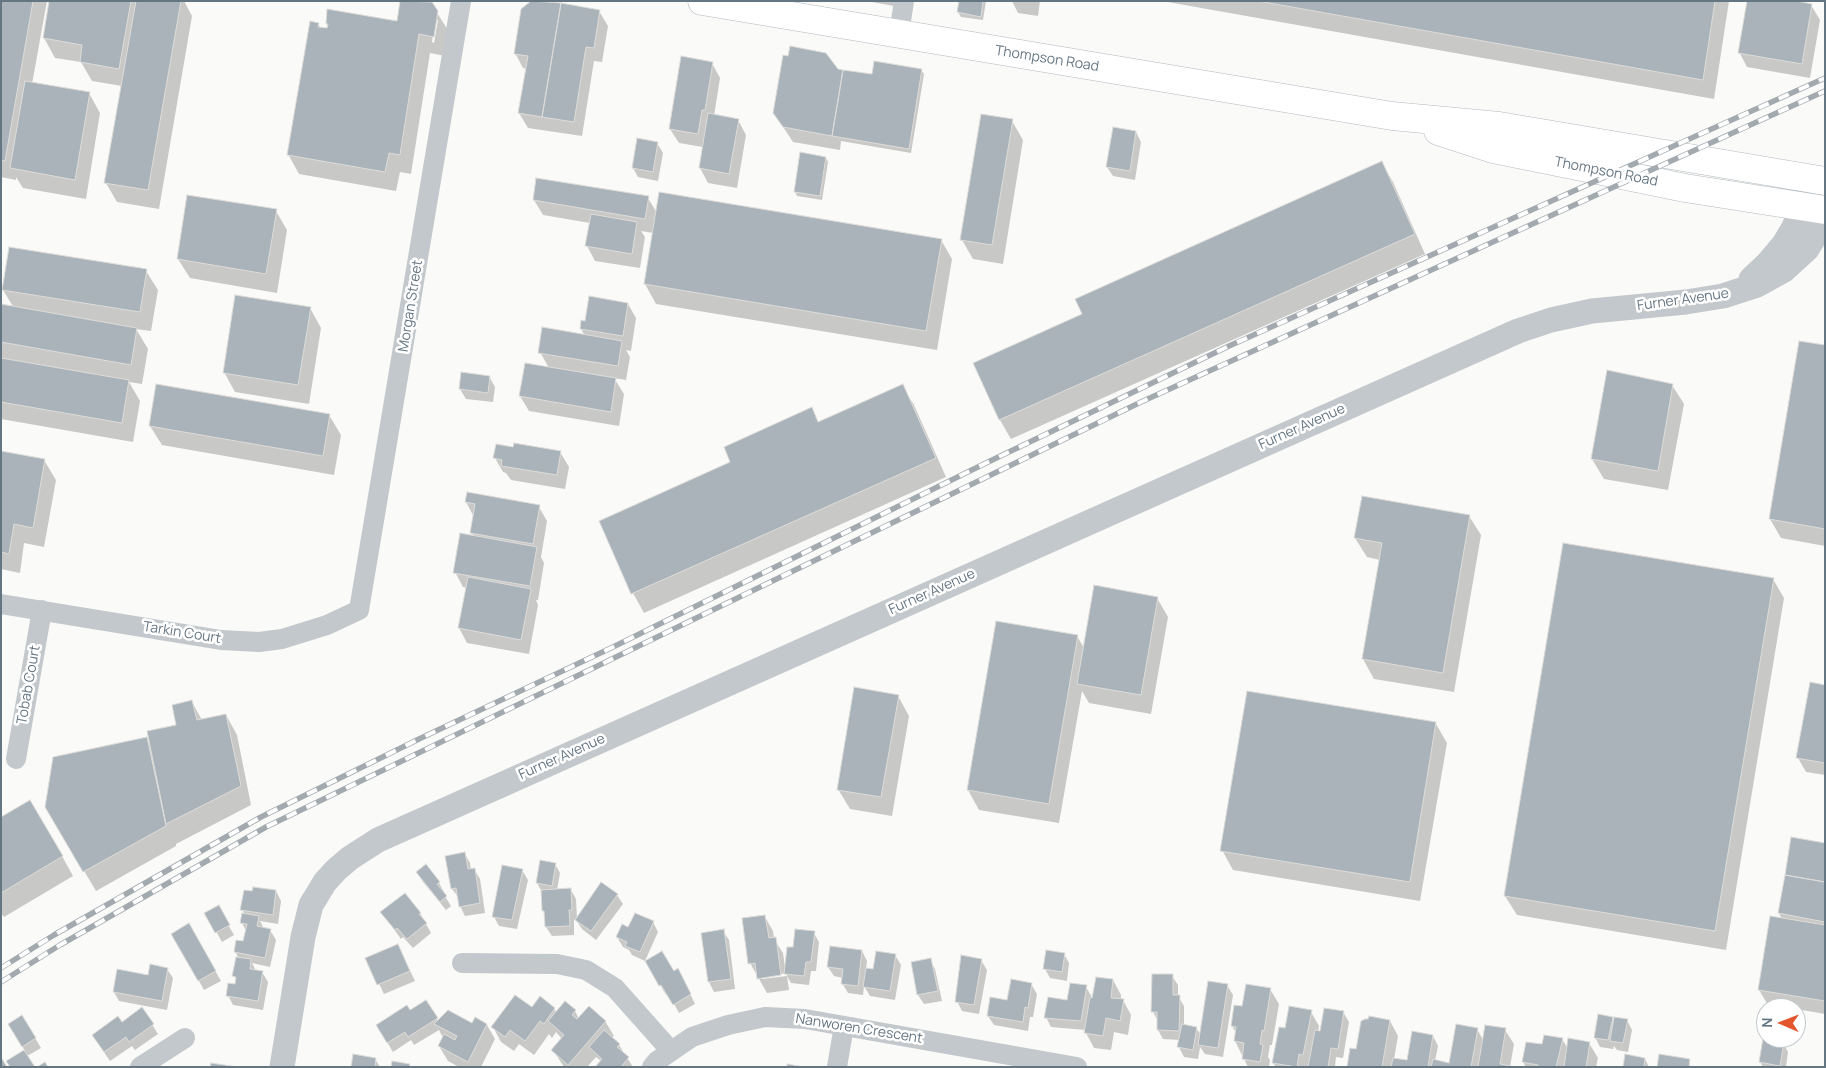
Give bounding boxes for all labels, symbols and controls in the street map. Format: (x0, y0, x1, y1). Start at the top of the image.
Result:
street label: Thompson Road (994, 42, 1100, 76)
street label: Thompson Road (1553, 154, 1659, 190)
street label: Morgan Street (395, 259, 427, 353)
street label: Furner Avenue (1636, 285, 1730, 315)
street label: Furner Avenue (1256, 400, 1348, 454)
street label: Furner Avenue (886, 565, 978, 619)
street label: Tarkin Court (142, 619, 222, 647)
street label: Tobab Court (14, 644, 44, 726)
street label: Furner Avenue (516, 730, 608, 784)
north arrow (1756, 998, 1806, 1048)
street label: Nanworen Crescent (794, 1011, 924, 1047)
text: N (1757, 1018, 1776, 1028)

